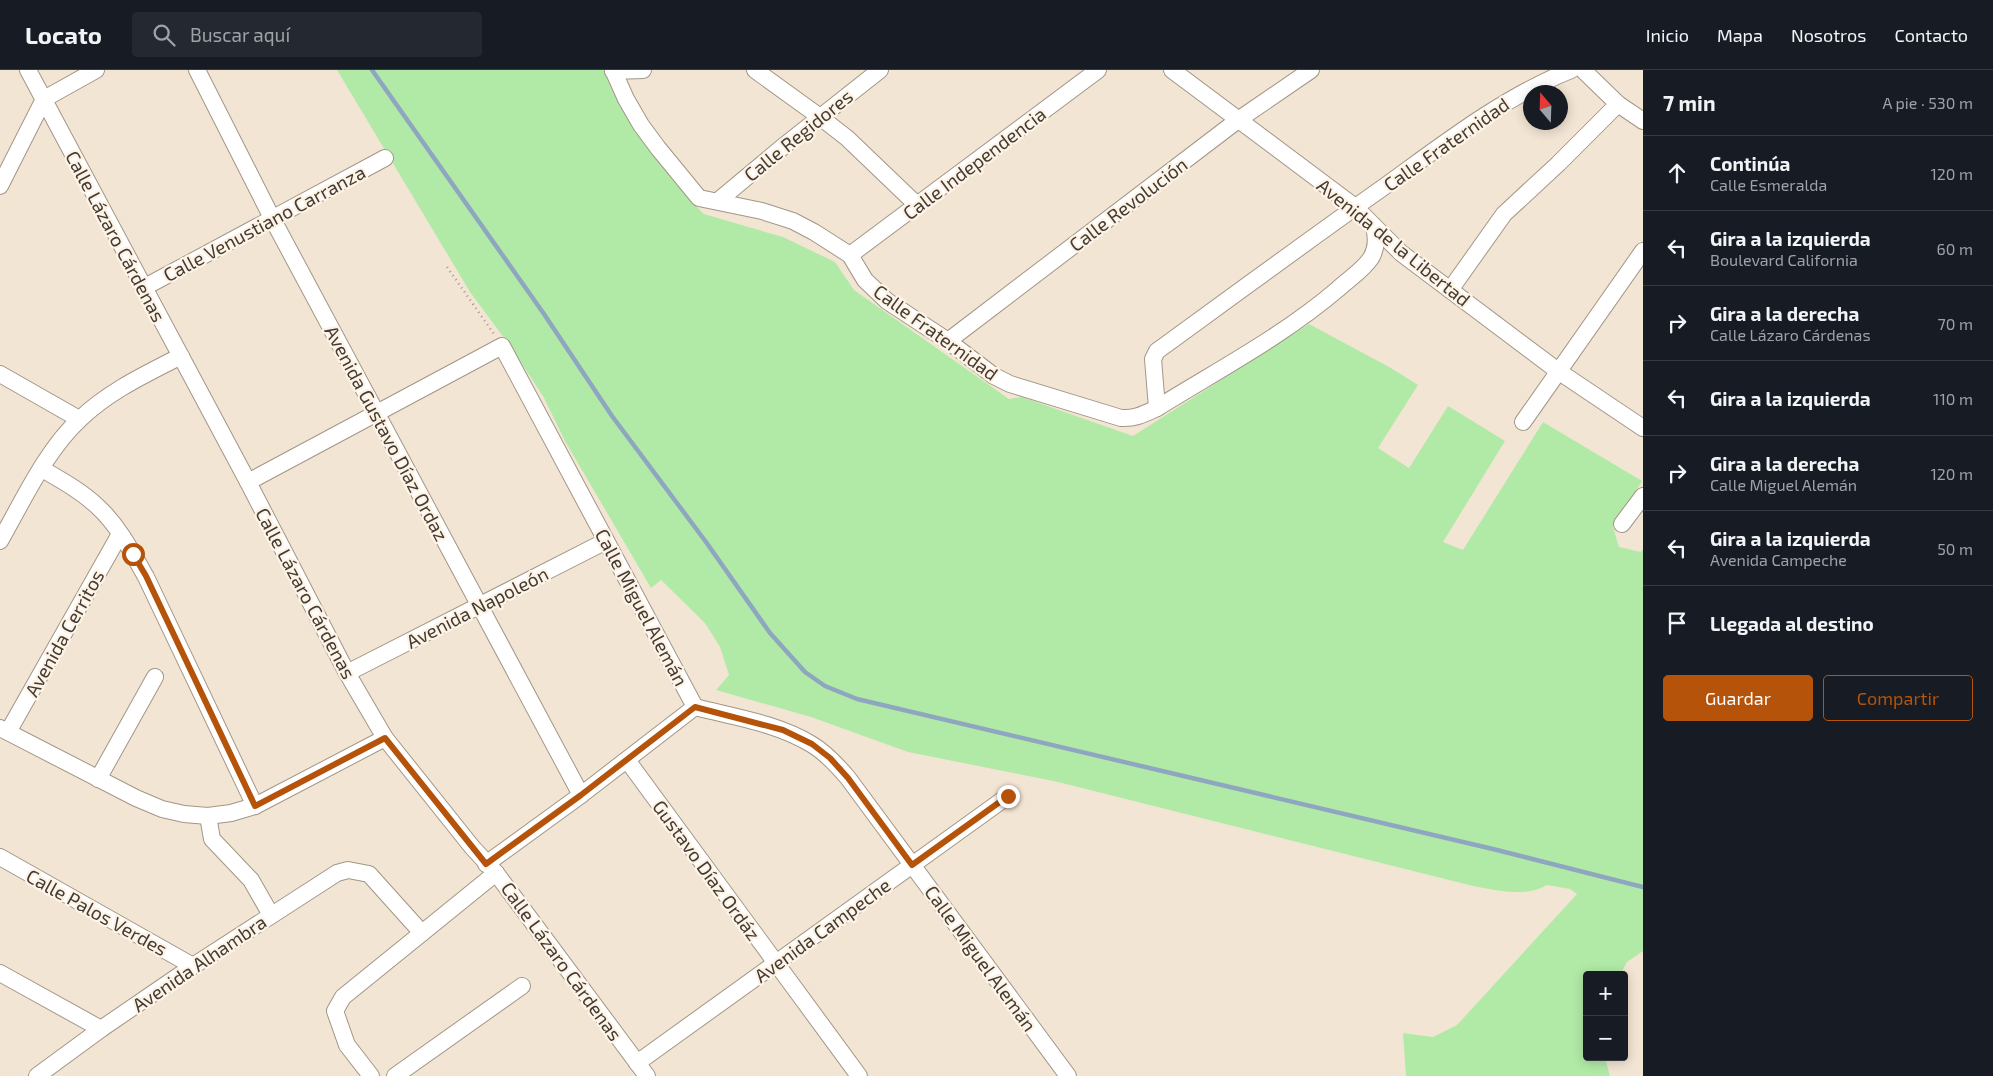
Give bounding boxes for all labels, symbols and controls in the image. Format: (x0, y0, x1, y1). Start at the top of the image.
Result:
search box (132, 12, 482, 57)
text: Locato (25, 20, 102, 49)
icon: search (150, 21, 178, 49)
text: Buscar aquí (190, 23, 290, 46)
text: Inicio (1646, 24, 1689, 46)
text: Mapa (1717, 24, 1763, 46)
text: Nosotros (1791, 24, 1866, 46)
text: Contacto (1894, 24, 1968, 46)
street label: Calle Regidores (739, 84, 857, 186)
north arrow (1523, 85, 1568, 130)
text: 7 min (1663, 90, 1716, 115)
street label: Calle Fraternidad (1379, 92, 1513, 196)
text: A pie · 530 m (1882, 93, 1973, 112)
street label: Calle Independencia (898, 102, 1050, 224)
street label: Calle Lázaro Cárdenas (61, 146, 171, 326)
street label: Calle Revolución (1064, 152, 1192, 256)
text: Continúa (1710, 152, 1790, 175)
icon: ahead (1663, 159, 1691, 187)
street label: Calle Venustiano Carranza (159, 160, 369, 286)
text: 120 m (1930, 164, 1973, 183)
street label: Avenida de la Libertad (1313, 173, 1475, 311)
text: Calle Esmeralda (1710, 175, 1827, 194)
text: Gira a la izquierda (1710, 227, 1871, 250)
icon: left (1663, 234, 1691, 262)
text: 60 m (1937, 239, 1973, 258)
text: Boulevard California (1710, 250, 1858, 269)
street label: Calle Fraternidad (869, 279, 1003, 385)
text: Gira a la derecha (1710, 302, 1859, 325)
icon: right (1663, 309, 1691, 337)
text: 70 m (1938, 314, 1973, 333)
street label: Avenida Gustavo Díaz Ordaz (320, 321, 454, 545)
text: Calle Lázaro Cárdenas (1710, 325, 1871, 344)
icon: left (1663, 384, 1691, 412)
text: Gira a la izquierda (1710, 387, 1871, 410)
text: 110 m (1933, 389, 1973, 408)
text: Gira a la derecha (1710, 452, 1859, 475)
icon: right (1663, 459, 1691, 487)
text: 120 m (1930, 464, 1973, 483)
text: Calle Miguel Alemán (1710, 475, 1857, 494)
street label: Calle Lázaro Cárdenas (251, 503, 361, 683)
street label: Calle Miguel Alemán (591, 524, 693, 690)
text: Gira a la izquierda (1710, 527, 1871, 550)
icon: left (1663, 534, 1691, 562)
text: 50 m (1937, 539, 1973, 558)
route start (122, 543, 145, 566)
text: Avenida Campeche (1710, 550, 1847, 569)
street label: Avenida Napoleón (402, 561, 552, 653)
street label: Avenida Cerritos (20, 566, 108, 700)
icon: arrive (1663, 609, 1691, 637)
text: Llegada al destino (1710, 612, 1874, 635)
button: Guardar (1663, 675, 1813, 721)
button: Compartir (1823, 675, 1973, 721)
route end (997, 785, 1020, 808)
street label: Gustavo Díaz Ordáz (648, 795, 766, 945)
street label: Calle Palos Verdes (22, 864, 172, 960)
street label: Avenida Campeche (749, 873, 895, 987)
street label: Calle Lázaro Cárdenas (497, 877, 627, 1045)
street label: Calle Miguel Alemán (920, 881, 1042, 1035)
street label: Avenida Alhambra (128, 910, 270, 1016)
map controls (1583, 971, 1628, 1061)
button: + (1583, 971, 1628, 1016)
button: − (1583, 1016, 1628, 1061)

